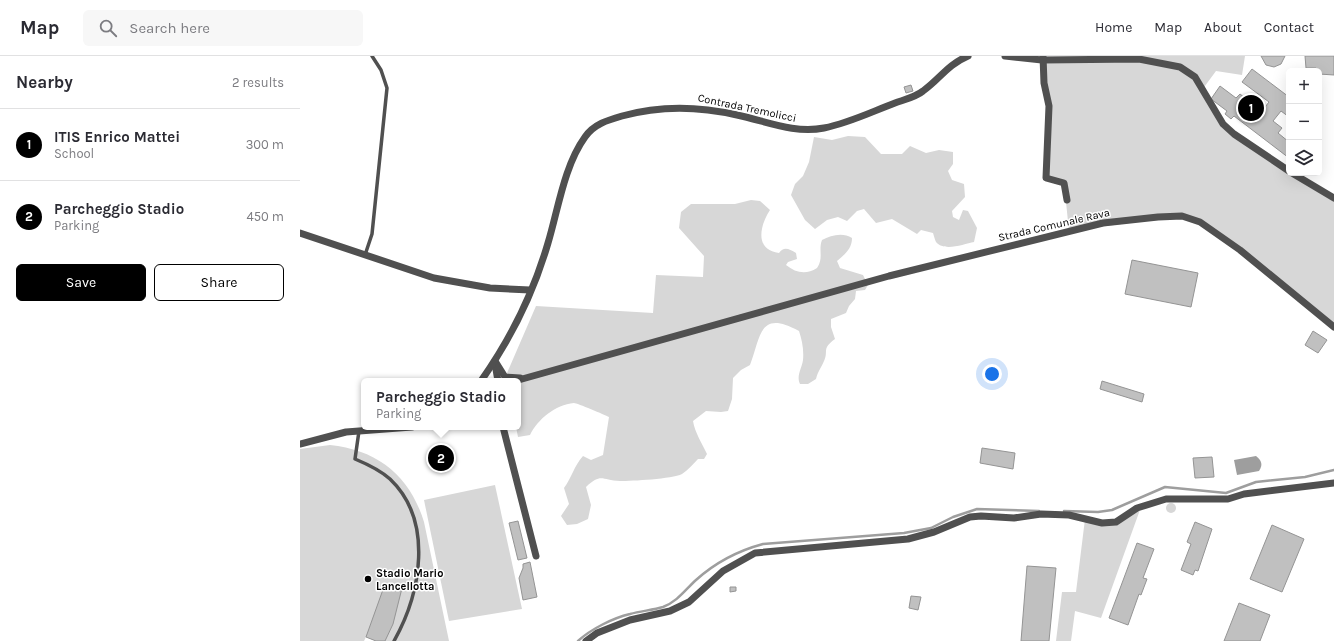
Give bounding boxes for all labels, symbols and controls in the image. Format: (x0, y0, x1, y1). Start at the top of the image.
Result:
search box (83, 10, 363, 46)
text: Map (20, 17, 59, 39)
icon: search (97, 17, 119, 39)
text: Search here (129, 19, 210, 37)
text: Home (1095, 19, 1132, 36)
text: Map (1154, 19, 1182, 36)
text: About (1204, 19, 1242, 36)
text: Contact (1264, 19, 1314, 36)
map controls (1286, 68, 1322, 176)
button: + (1286, 68, 1322, 104)
text: Nearby (16, 72, 73, 92)
text: 2 results (232, 75, 284, 90)
street label: Contrada Tremolicci (697, 91, 797, 125)
pin: 1 (1238, 93, 1264, 123)
button: − (1286, 104, 1322, 140)
text: ITIS Enrico Mattei (54, 128, 180, 146)
text: 1 (27, 137, 31, 152)
text: 300 m (246, 137, 284, 152)
button: layers (1286, 140, 1322, 176)
text: School (54, 146, 94, 161)
text: Parcheggio Stadio (54, 200, 184, 218)
street label: Strada Comunale Rava (997, 206, 1111, 244)
text: 2 (25, 209, 33, 224)
text: 450 m (246, 209, 284, 224)
text: Parking (54, 218, 99, 233)
button: Save (16, 264, 146, 301)
button: Share (154, 264, 284, 301)
your location (982, 364, 1002, 384)
popup (361, 378, 521, 430)
text: Parcheggio Stadio (376, 388, 506, 406)
text: Parking (376, 406, 421, 421)
pin: 2 (428, 443, 454, 473)
place label: Stadio Mario Lancellotta (376, 567, 443, 593)
marker: Stadio Mario Lancellotta (363, 574, 373, 584)

